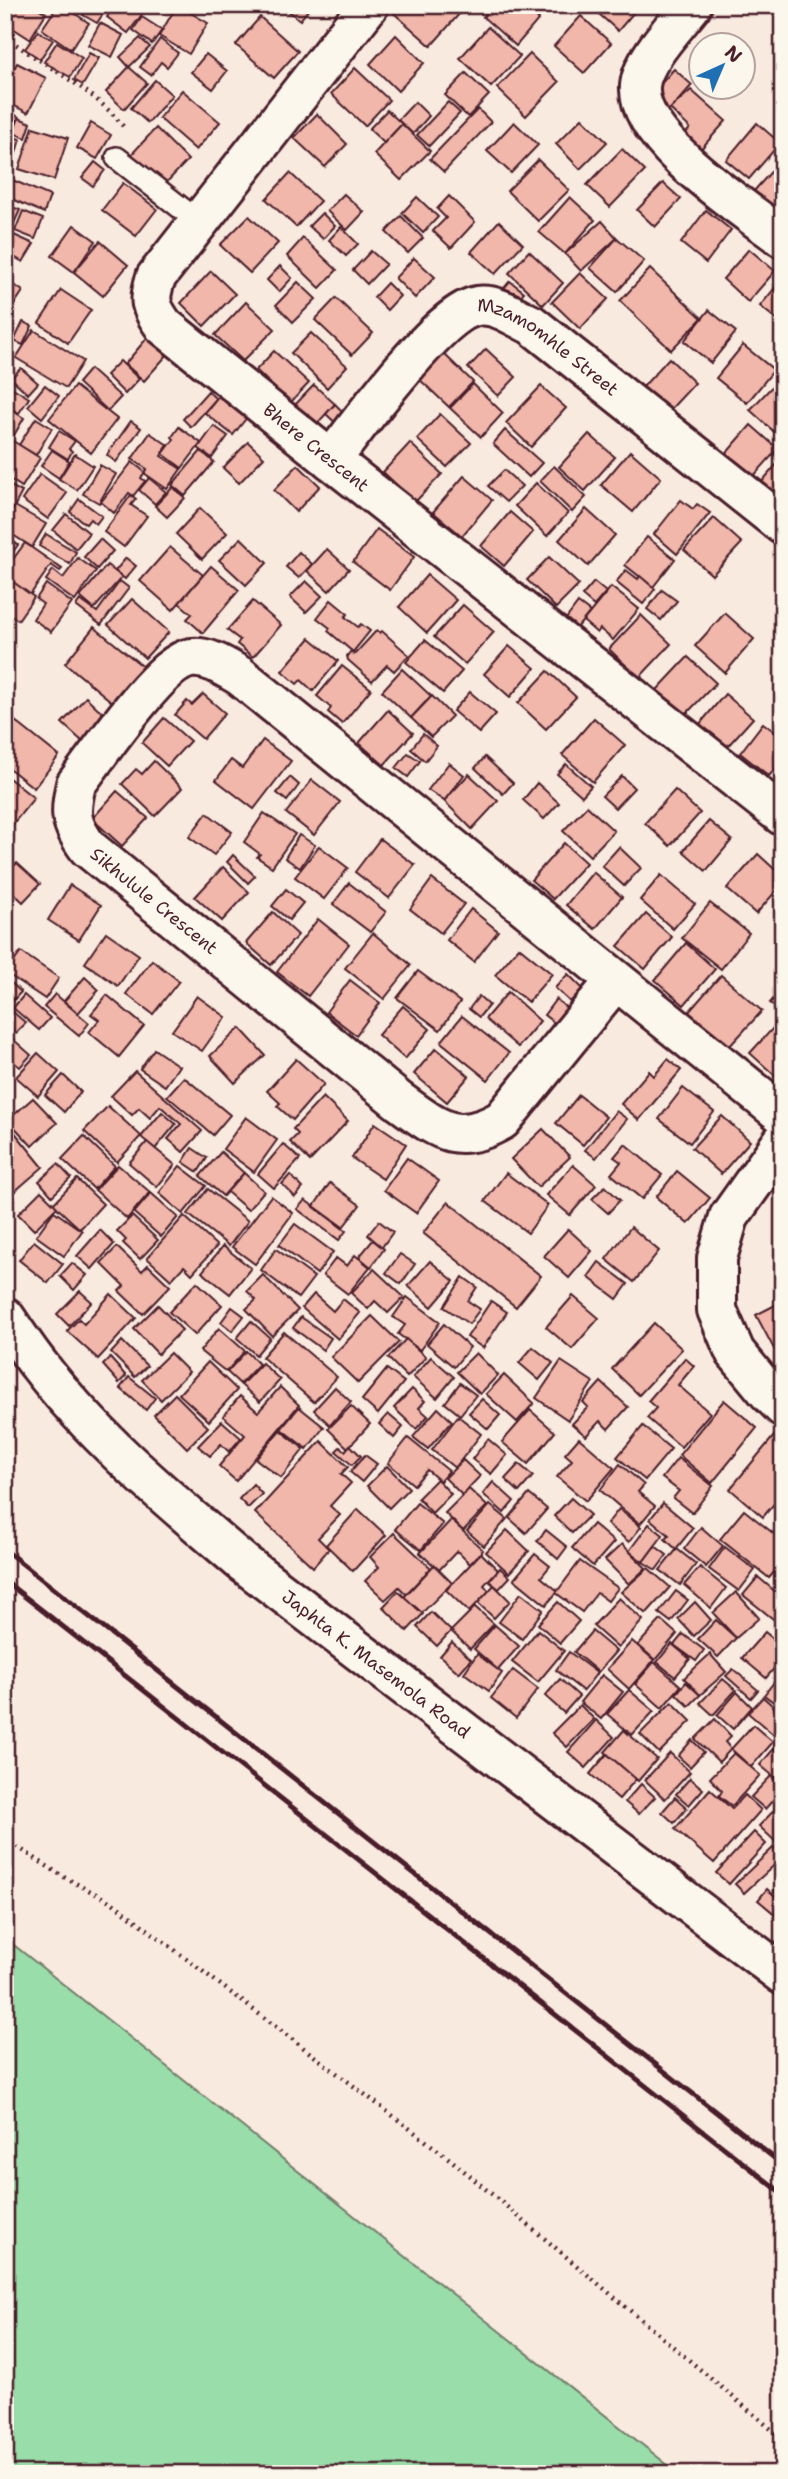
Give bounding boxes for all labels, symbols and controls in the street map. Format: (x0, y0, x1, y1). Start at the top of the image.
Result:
north arrow (686, 32, 756, 102)
text: N (719, 40, 748, 68)
street label: Mzamomhle Street (476, 293, 624, 401)
street label: Bhere Crescent (258, 398, 374, 497)
street label: Sikhulule Crescent (85, 842, 223, 960)
street label: Japhta K. Masemola Road (277, 1585, 475, 1744)

